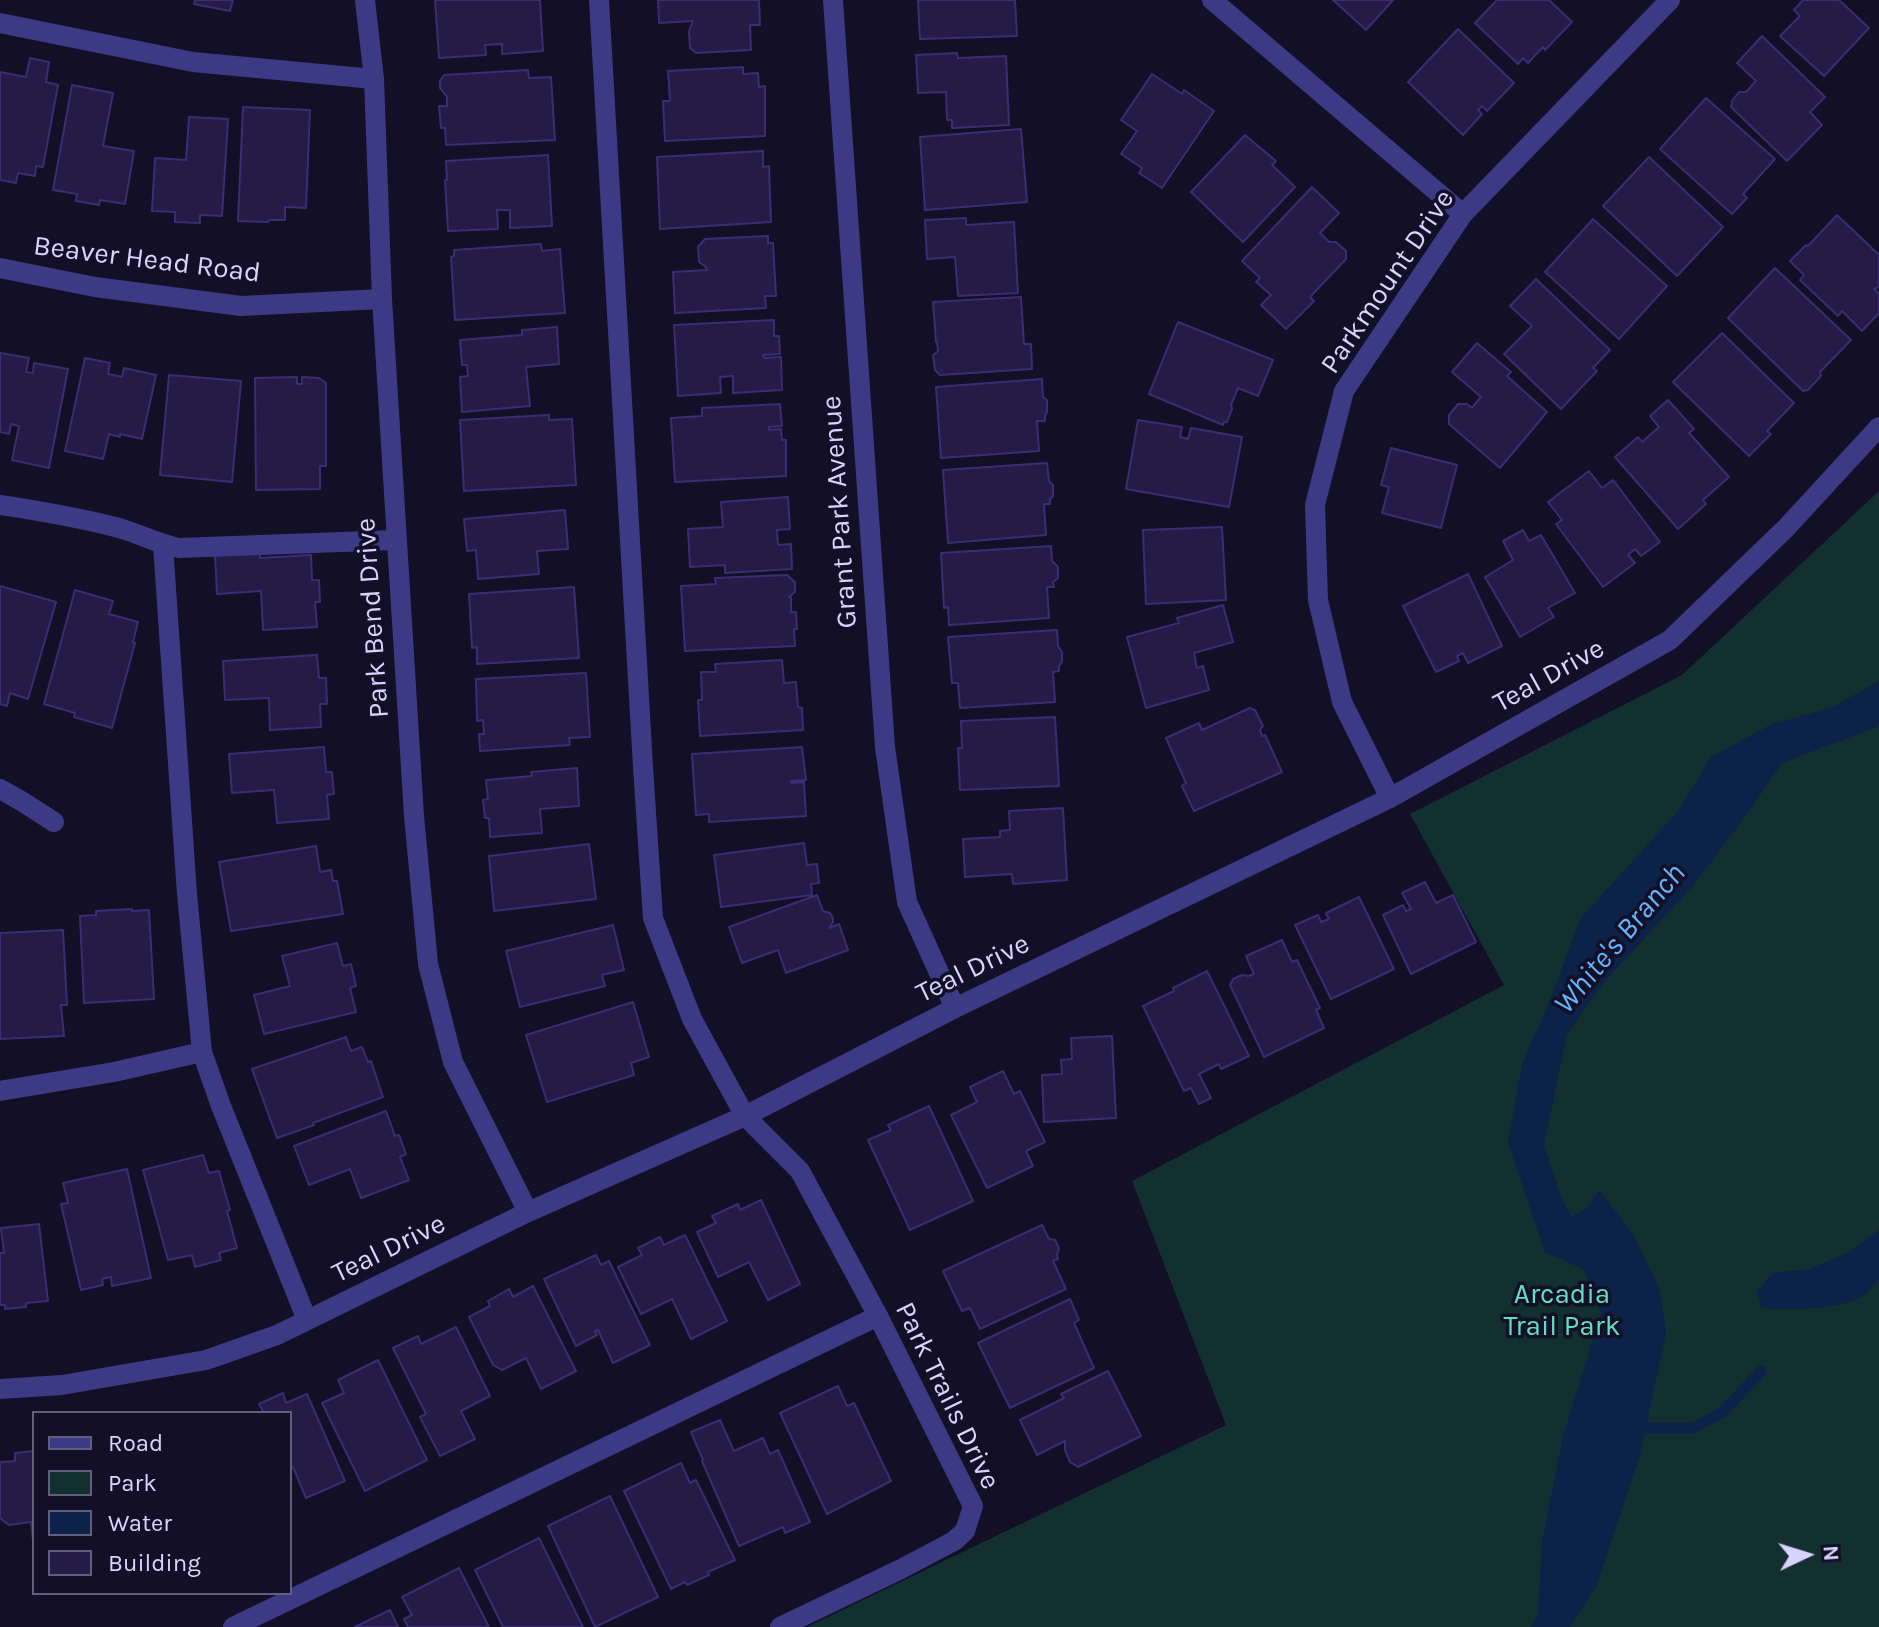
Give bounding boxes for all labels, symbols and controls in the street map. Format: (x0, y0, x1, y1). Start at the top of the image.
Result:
street label: Parkmount Drive (1314, 184, 1462, 380)
street label: Beaver Head Road (31, 229, 263, 291)
street label: Grant Park Avenue (815, 394, 865, 630)
street label: Park Bend Drive (349, 517, 397, 719)
street label: Teal Drive (1488, 632, 1610, 720)
water label: White's Branch (1547, 856, 1693, 1022)
street label: Teal Drive (911, 927, 1035, 1011)
street label: Teal Drive (327, 1207, 451, 1291)
park label: Arcadia Trail Park (1503, 1278, 1621, 1344)
street label: Park Trails Drive (887, 1297, 1007, 1495)
legend (32, 1411, 292, 1595)
text: Road (108, 1429, 163, 1457)
text: Park (108, 1469, 157, 1497)
text: Water (108, 1509, 172, 1537)
north arrow (1767, 1515, 1847, 1595)
text: N (1817, 1545, 1844, 1562)
text: Building (108, 1549, 201, 1577)

